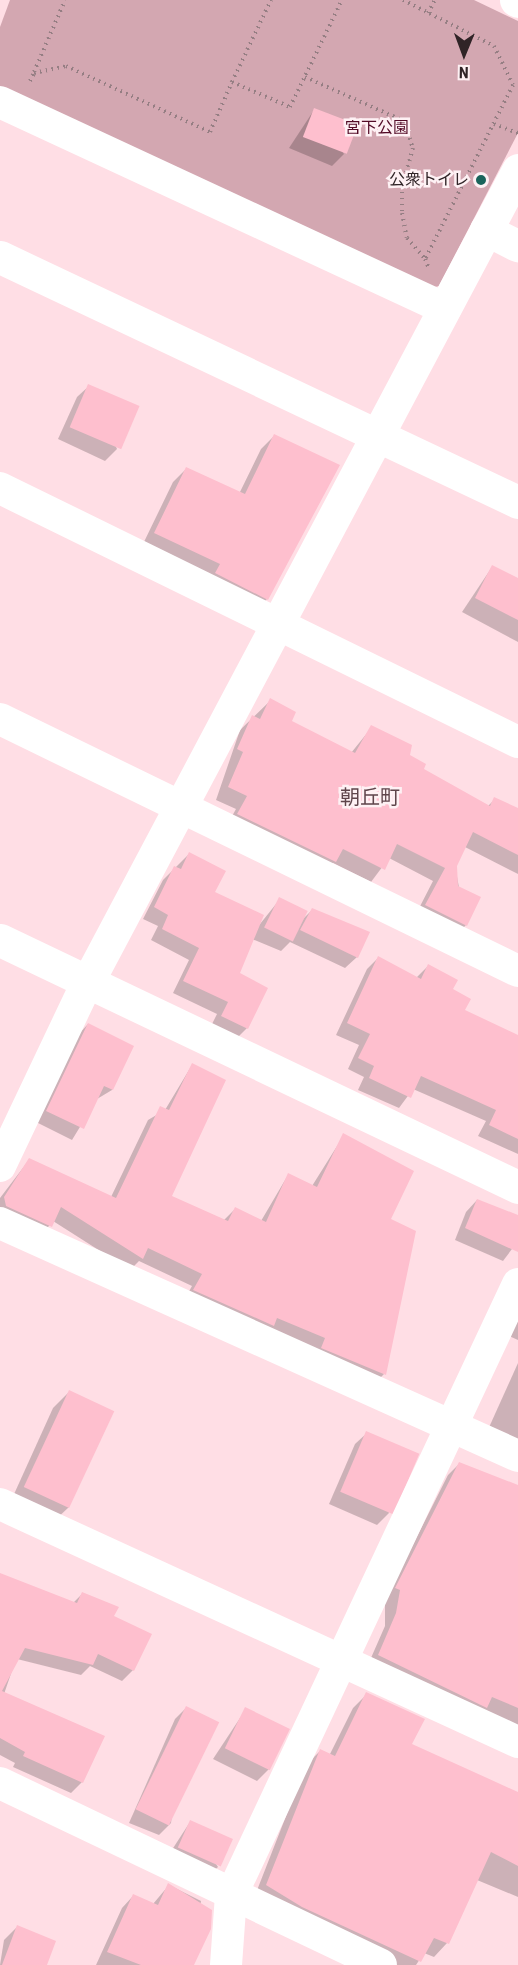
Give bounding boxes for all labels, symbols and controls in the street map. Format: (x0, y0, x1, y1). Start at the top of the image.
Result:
north arrow (434, 24, 494, 84)
text: N (459, 63, 469, 82)
park label: 宮下公園 (345, 118, 409, 138)
place label: 公衆トイレ (389, 170, 469, 190)
marker: 公衆トイレ (474, 173, 488, 187)
district label: 朝丘町 (340, 785, 400, 809)

